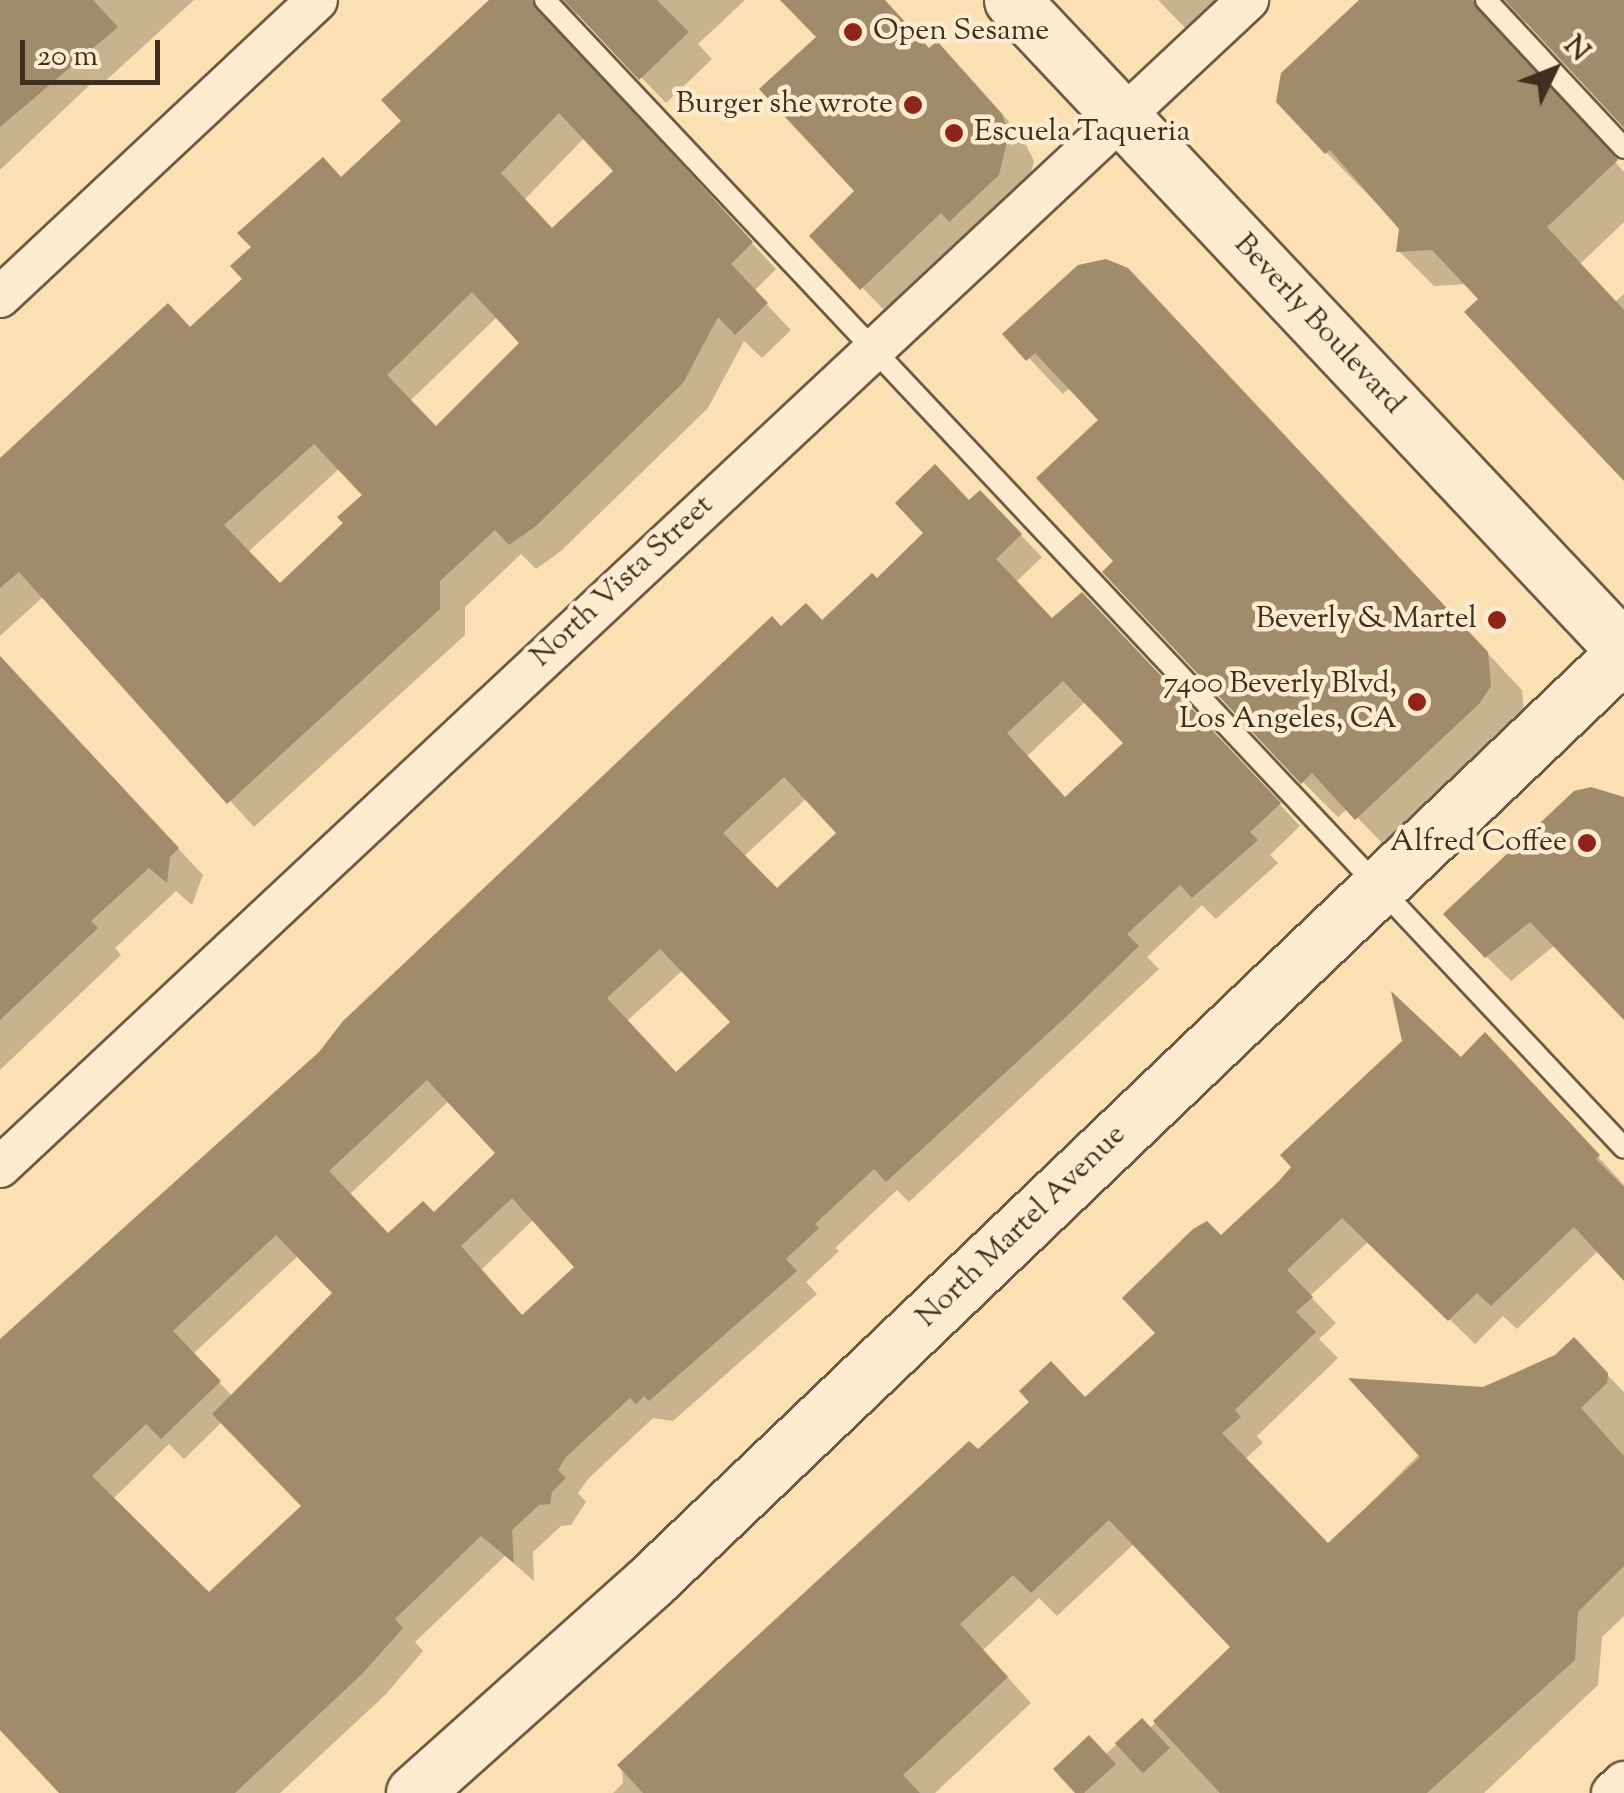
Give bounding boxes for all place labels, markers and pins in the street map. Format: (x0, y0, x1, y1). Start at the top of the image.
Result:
place label: Open Sesame (873, 14, 1049, 50)
marker: Open Sesame (842, 21, 864, 43)
place label: Burger she wrote (676, 87, 893, 123)
marker: Burger she wrote (902, 94, 924, 116)
place label: Escuela Taqueria (974, 115, 1190, 151)
marker: Escuela Taqueria (943, 122, 965, 144)
place label: Beverly & Martel (1256, 602, 1477, 638)
marker: Beverly & Martel (1486, 609, 1508, 631)
place label: 7400 Beverly Blvd, Los Angeles, CA (1163, 667, 1397, 738)
marker: 7400 Beverly Blvd, Los Angeles, CA (1406, 691, 1428, 713)
place label: Alfred Coffee (1390, 825, 1567, 861)
marker: Alfred Coffee (1576, 832, 1598, 854)

